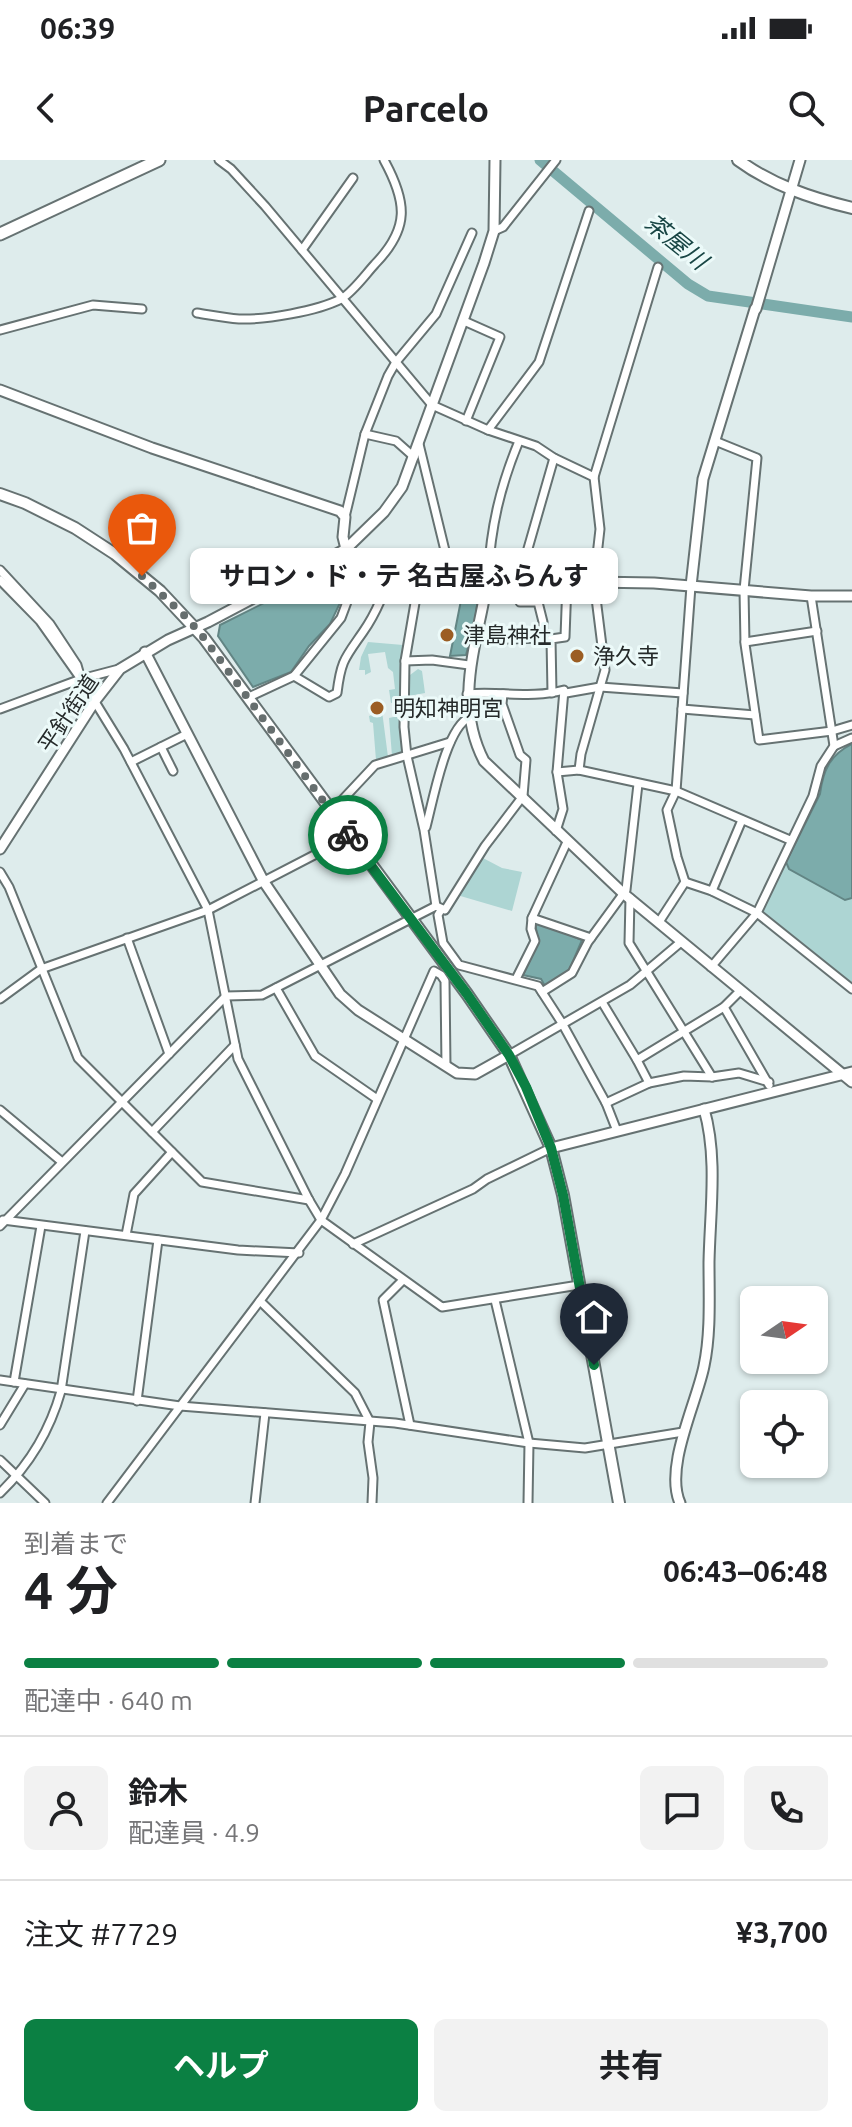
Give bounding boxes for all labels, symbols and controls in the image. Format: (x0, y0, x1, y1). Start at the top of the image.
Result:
text: 06:39 (40, 11, 115, 45)
icon: back (24, 86, 68, 130)
icon: search (784, 86, 828, 130)
text: Parcelo (363, 88, 489, 129)
water label: 茶屋川 (640, 208, 715, 277)
pin (108, 494, 176, 576)
icon: bag (120, 506, 164, 550)
callout: サロン・ド・テ 名古屋ふらんす (190, 548, 618, 604)
text: サロン・ド・テ 名古屋ふらんす (219, 561, 589, 590)
place label: 津島神社 (463, 622, 551, 647)
marker: 津島神社 (438, 626, 456, 644)
place label: 浄久寺 (593, 643, 659, 668)
marker: 浄久寺 (568, 647, 586, 665)
street label: 平針街道 (33, 669, 103, 756)
place label: 明知神明宮 (393, 695, 503, 720)
marker: 明知神明宮 (368, 699, 386, 717)
courier (308, 795, 388, 875)
icon: bike (326, 813, 370, 857)
pin (560, 1283, 628, 1365)
north arrow (740, 1286, 828, 1374)
map controls (740, 1286, 828, 1478)
icon: home (572, 1295, 616, 1339)
button: locate (740, 1390, 828, 1478)
text: 到着まで (24, 1529, 128, 1558)
text: 06:43–06:48 (663, 1554, 828, 1588)
text: 4 分 (24, 1561, 118, 1619)
text: 配達中 · 640 m (24, 1686, 193, 1715)
button: person (24, 1766, 108, 1850)
button: chat (640, 1766, 724, 1850)
button: phone (744, 1766, 828, 1850)
text: 鈴木 (128, 1775, 188, 1809)
text: 配達員 · 4.9 (128, 1818, 260, 1847)
text: ¥3,700 (736, 1915, 828, 1949)
text: 注文 #7729 (24, 1917, 178, 1951)
button: ヘルプ (24, 2019, 418, 2111)
button: 共有 (434, 2019, 828, 2111)

